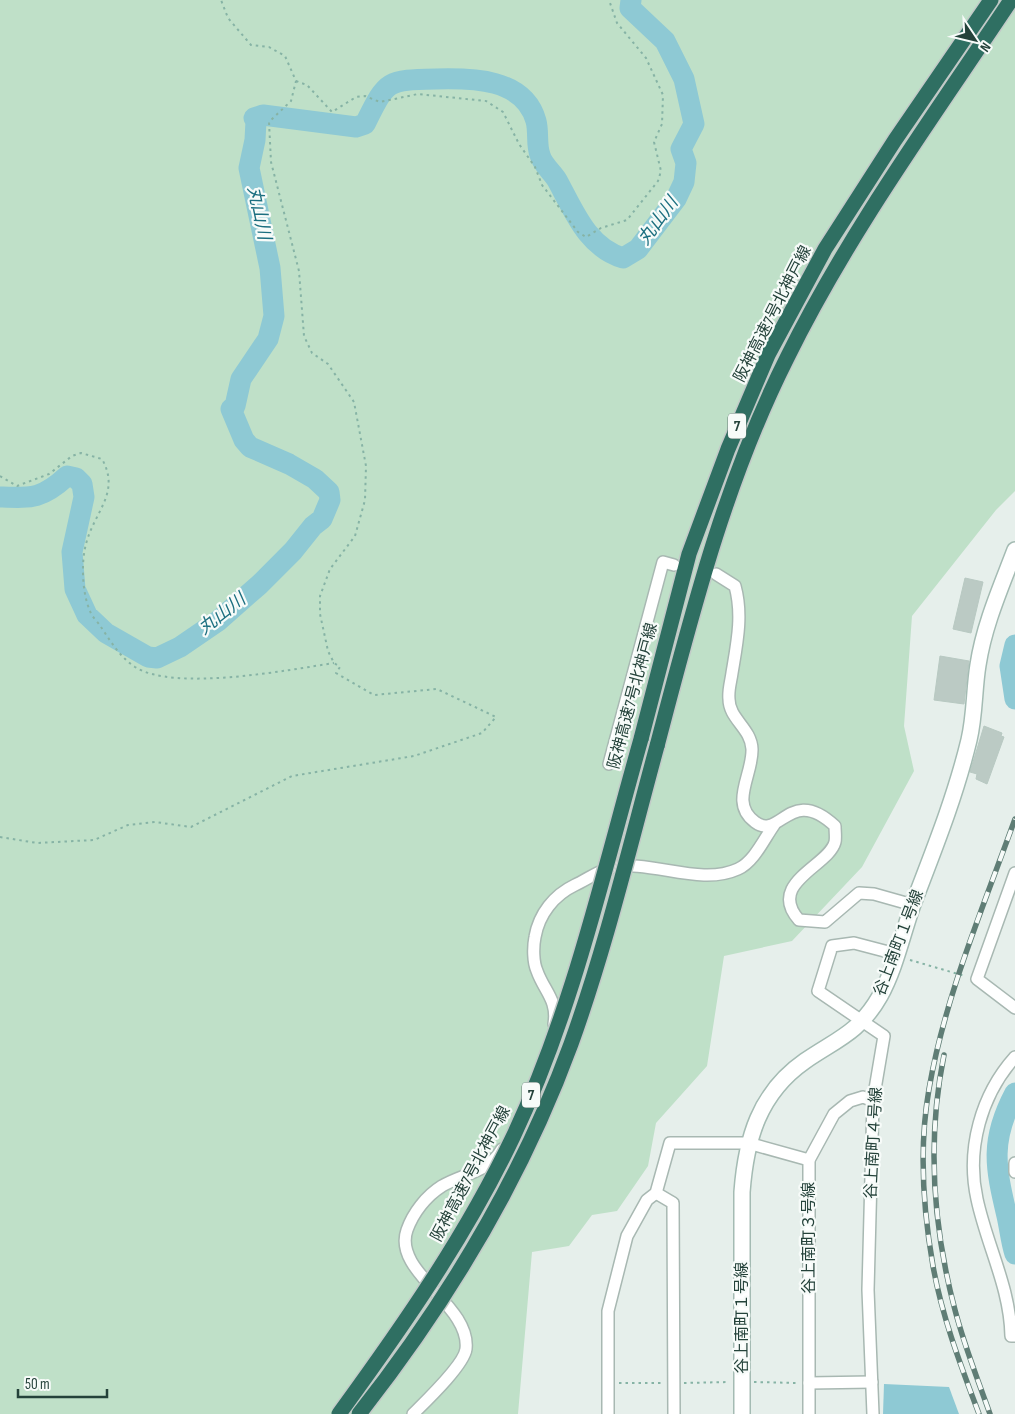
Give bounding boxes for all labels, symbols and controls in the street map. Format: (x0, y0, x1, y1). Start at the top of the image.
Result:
north arrow (950, 15, 1000, 65)
text: N (976, 39, 994, 55)
water label: 丸山川 (243, 184, 275, 244)
water label: 丸山川 (634, 191, 684, 249)
street label: 阪神高速7号北神戸線 (730, 243, 816, 385)
road number: 7 (728, 414, 746, 438)
water label: 丸山川 (194, 588, 251, 639)
street label: 阪神高速7号北神戸線 (604, 621, 662, 771)
street label: 谷上南町１号線 (870, 887, 928, 999)
road number: 7 (522, 1082, 540, 1108)
street label: 谷上南町４号線 (862, 1087, 886, 1199)
street label: 阪神高速7号北神戸線 (427, 1103, 515, 1245)
street label: 谷上南町３号線 (800, 1182, 819, 1294)
street label: 谷上南町１号線 (733, 1262, 752, 1374)
scale bar (18, 1366, 106, 1398)
text: 50 m (25, 1375, 50, 1394)

